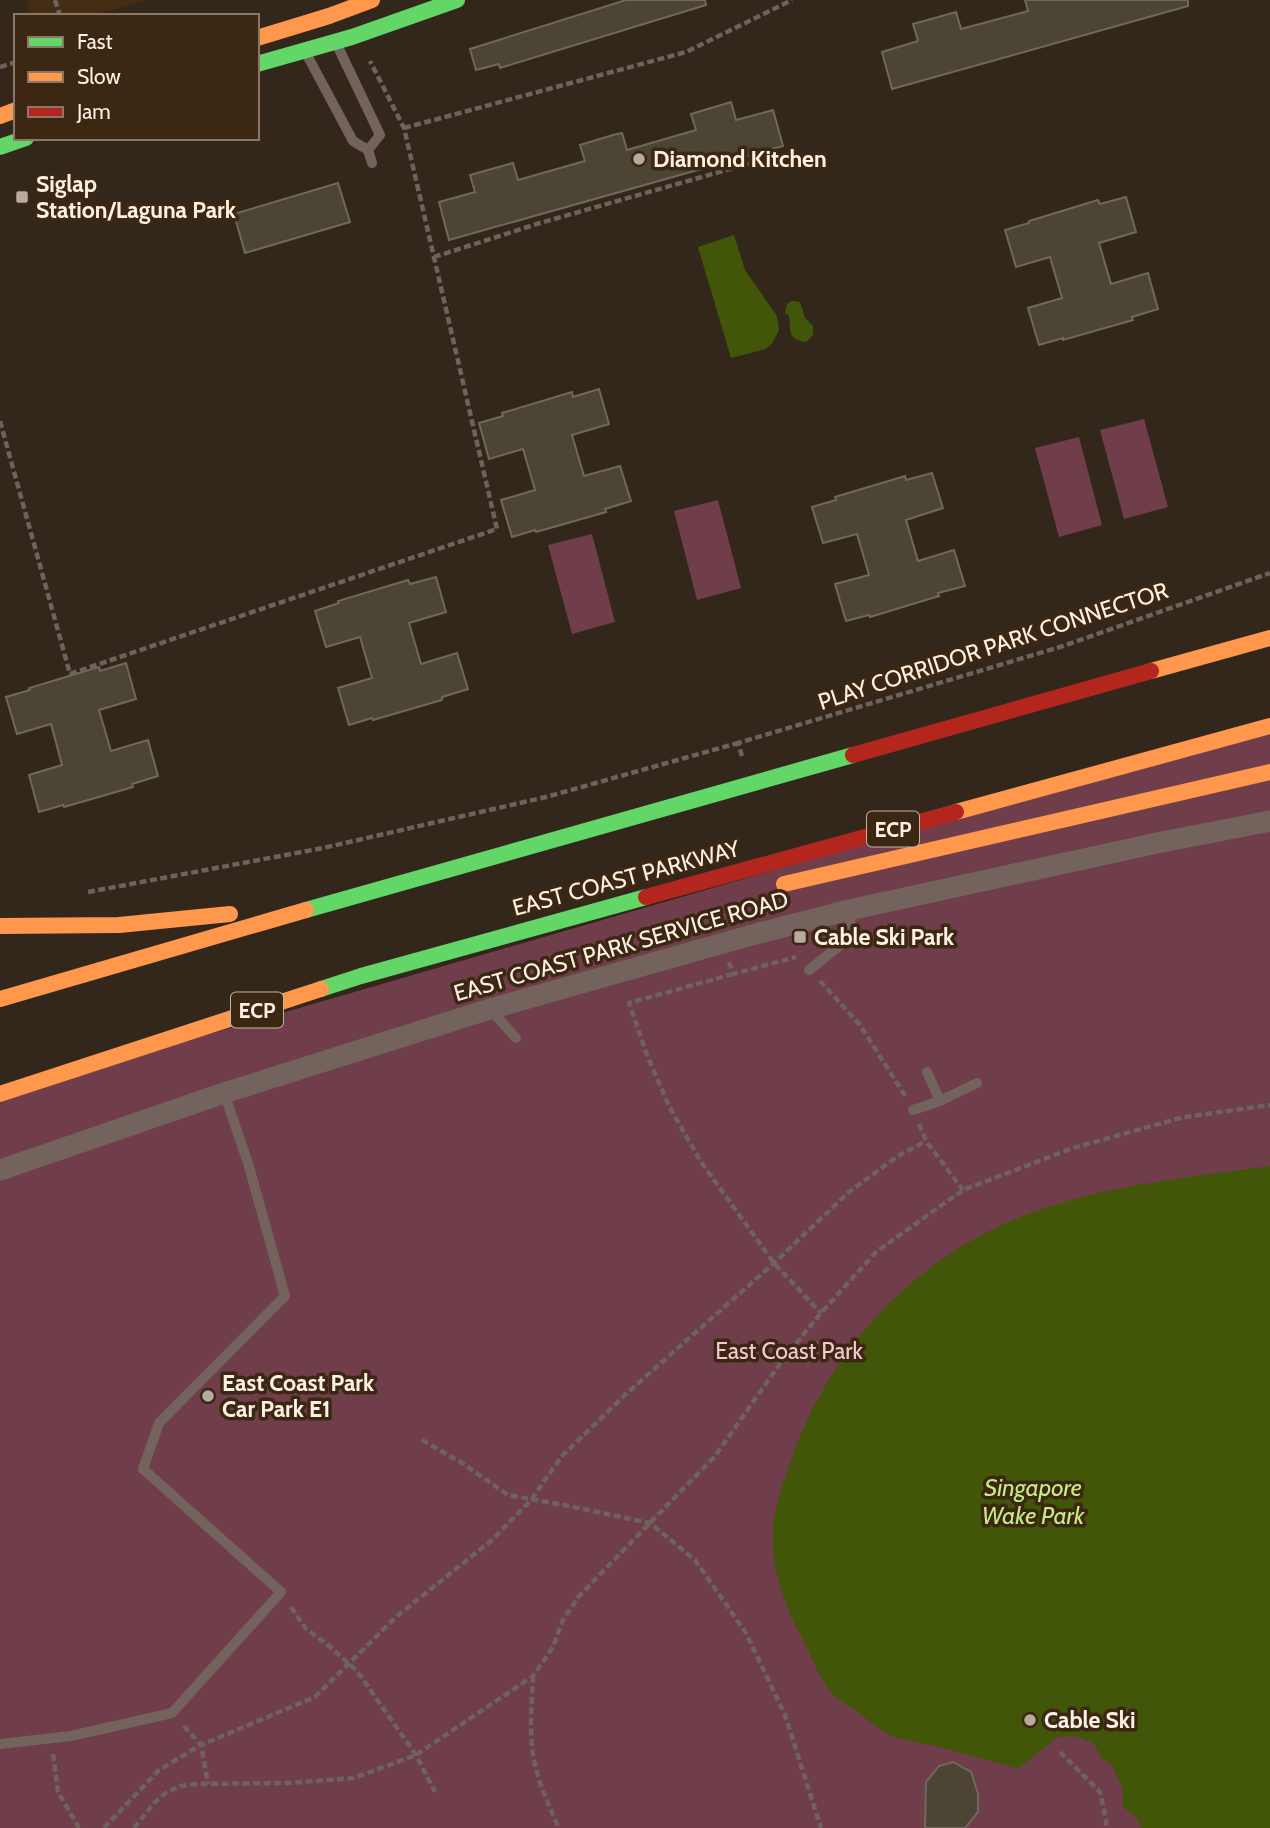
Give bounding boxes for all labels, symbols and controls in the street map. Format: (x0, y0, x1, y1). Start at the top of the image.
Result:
legend (14, 14, 259, 140)
text: Fast (77, 29, 113, 54)
text: Slow (77, 64, 121, 89)
text: Jam (76, 99, 111, 124)
place label: Diamond Kitchen (653, 145, 827, 173)
marker: Diamond Kitchen (631, 151, 647, 167)
place label: Siglap Station/Laguna Park (36, 170, 237, 224)
marker: Siglap Station/Laguna Park (14, 189, 30, 205)
street label: PLAY CORRIDOR PARK CONNECTOR (814, 576, 1172, 716)
road number: ECP (867, 812, 919, 846)
street label: EAST COAST PARKWAY (509, 834, 744, 922)
street label: EAST COAST PARK SERVICE ROAD (451, 885, 791, 1007)
place label: Cable Ski Park (814, 923, 955, 951)
marker: Cable Ski Park (792, 929, 808, 945)
road number: ECP (231, 992, 283, 1028)
park label: East Coast Park (715, 1337, 864, 1365)
place label: East Coast Park Car Park E1 (222, 1369, 375, 1423)
marker: East Coast Park Car Park E1 (200, 1388, 216, 1404)
water label: Singapore Wake Park (982, 1473, 1085, 1530)
place label: Cable Ski (1044, 1706, 1135, 1734)
marker: Cable Ski (1022, 1712, 1038, 1728)

